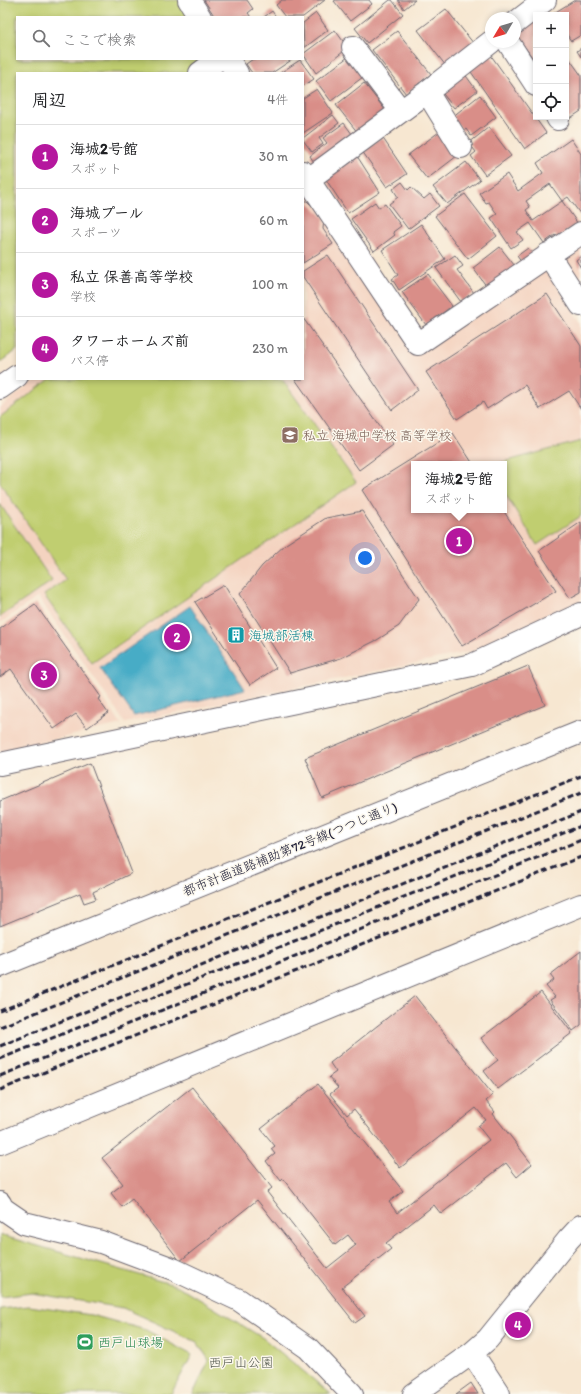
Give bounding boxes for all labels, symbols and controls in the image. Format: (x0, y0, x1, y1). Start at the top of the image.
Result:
north arrow (485, 12, 521, 48)
map controls (533, 12, 569, 120)
button: + (533, 12, 569, 48)
search box (16, 16, 304, 60)
icon: search (30, 27, 52, 49)
text: ここで検索 (62, 31, 137, 49)
button: − (533, 48, 569, 84)
button: locate (533, 84, 569, 120)
text: 周辺 (32, 90, 66, 110)
text: 4件 (267, 92, 288, 107)
text: 海城2号館 (70, 140, 138, 158)
text: 1 (42, 149, 48, 164)
text: 30 m (259, 149, 288, 164)
text: スポット (70, 161, 122, 176)
text: 海城プール (70, 204, 144, 222)
text: 2 (42, 213, 48, 228)
text: 60 m (259, 213, 288, 228)
text: スポーツ (70, 225, 122, 240)
text: 私立 保善高等学校 (70, 268, 193, 286)
text: 3 (41, 277, 49, 292)
text: 100 m (252, 277, 288, 292)
text: 学校 (70, 289, 96, 304)
text: タワーホームズ前 (70, 332, 189, 350)
text: 4 (41, 341, 49, 356)
text: 230 m (252, 341, 288, 356)
text: バス停 (70, 353, 109, 368)
school or university icon: 私立 海城中学校 高等学校 (280, 425, 300, 445)
place label: 私立 海城中学校 高等学校 (303, 428, 452, 443)
popup (411, 461, 507, 513)
text: 海城2号館 (425, 470, 493, 488)
text: スポット (425, 491, 477, 506)
pin: 1 (446, 526, 472, 556)
your location (355, 548, 375, 568)
pin: 2 (164, 622, 190, 652)
building icon: 海城部活棟 (226, 625, 246, 645)
place label: 海城部活棟 (249, 628, 314, 643)
pin: 3 (31, 660, 57, 690)
street label: 都市計画道路補助第72号線(つつじ通り) (181, 799, 399, 899)
pin: 4 (505, 1310, 531, 1340)
sports icon: 西戸山球場 (75, 1332, 95, 1352)
place label: 西戸山球場 (98, 1335, 163, 1350)
park label: 西戸山公園 (208, 1355, 274, 1370)

